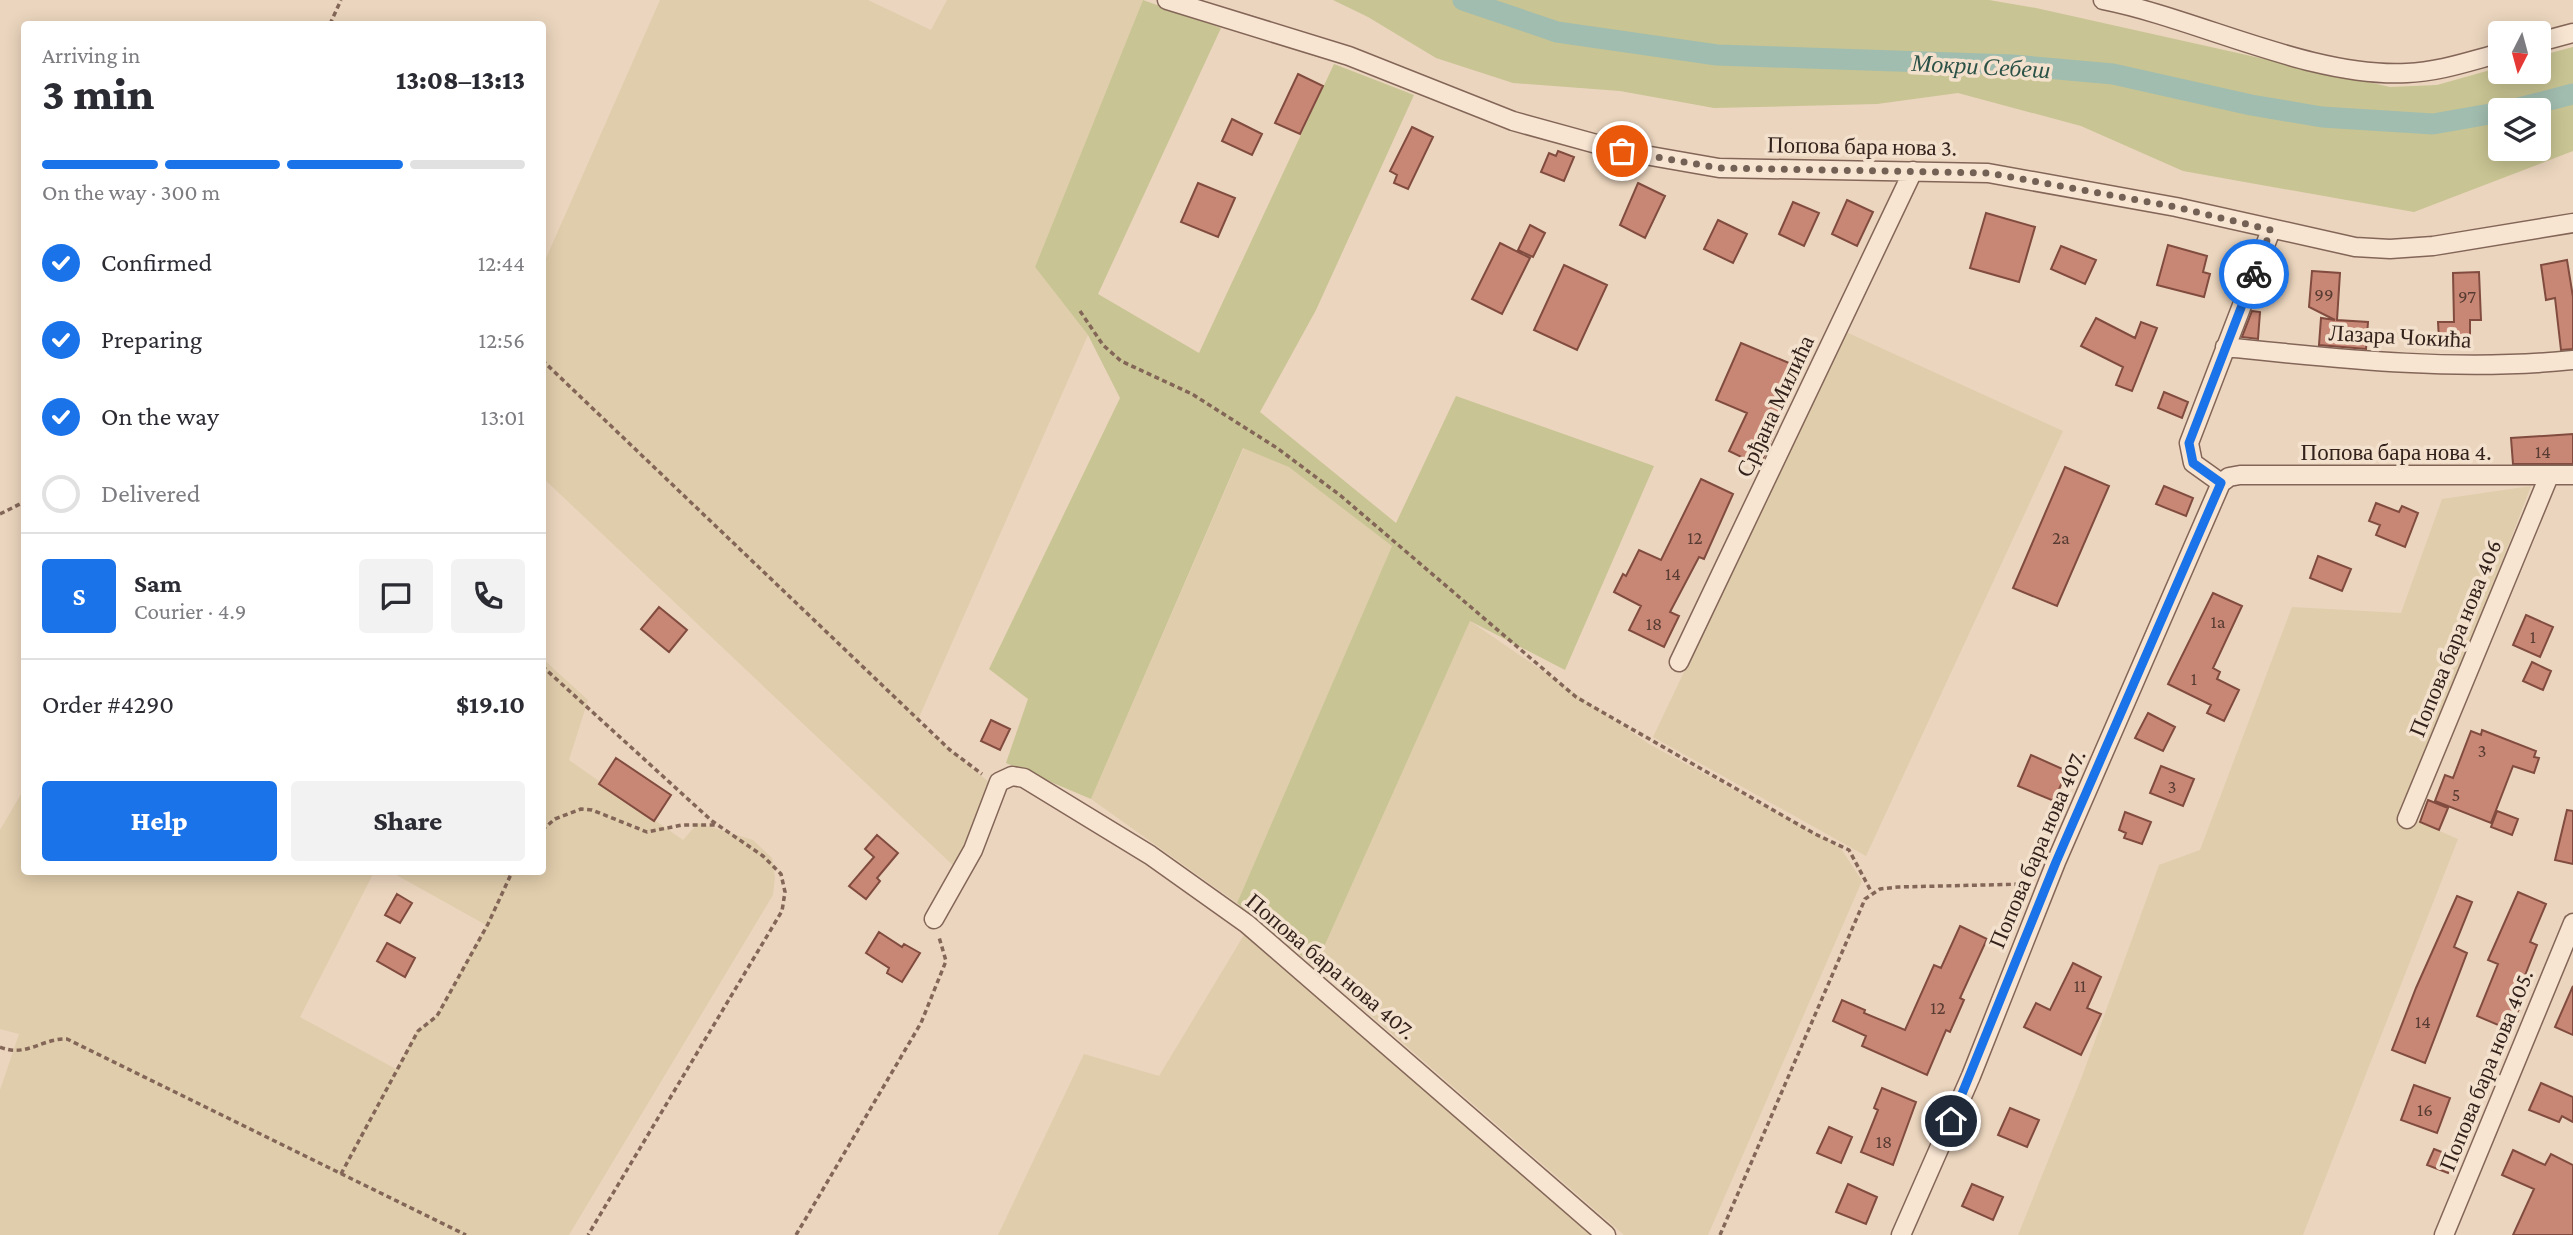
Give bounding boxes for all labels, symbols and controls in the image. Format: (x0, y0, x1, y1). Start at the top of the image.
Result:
north arrow (2488, 21, 2552, 84)
map controls (2488, 21, 2551, 161)
text: Arriving in (42, 42, 140, 68)
water label: Мокри Себеш (1910, 49, 2051, 83)
text: 13:08–13:13 (396, 66, 525, 95)
text: 3 min (42, 68, 154, 119)
button: layers (2488, 98, 2551, 161)
pin (1592, 121, 1652, 181)
street label: Попова бара нова 3. (1767, 131, 1957, 161)
icon: bag (1603, 132, 1641, 170)
text: On the way · 300 m (42, 179, 220, 205)
courier (2219, 239, 2289, 309)
icon: check (42, 244, 80, 282)
text: Confirmed (101, 248, 212, 277)
text: 12:44 (478, 250, 525, 276)
icon: bike (2235, 255, 2273, 293)
house number: 99 (2314, 284, 2334, 305)
house number: 97 (2458, 286, 2476, 307)
street label: Лазара Чокића (2328, 319, 2472, 353)
icon: check (42, 321, 80, 359)
text: Preparing (101, 325, 202, 354)
text: 12:56 (479, 327, 525, 353)
street label: Срђана Милића (1731, 331, 1819, 481)
icon: check (42, 398, 80, 436)
text: On the way (101, 402, 219, 431)
text: 13:01 (481, 404, 525, 430)
street label: Попова бара нова 4. (2301, 439, 2491, 465)
house number: 14 (2535, 441, 2551, 462)
text: Delivered (101, 479, 200, 508)
house number: 12 (1687, 527, 1703, 548)
house number: 2a (2052, 527, 2070, 548)
street label: Попова бара нова 406 (2404, 536, 2506, 740)
button: chat (359, 559, 433, 633)
button: phone (451, 559, 525, 633)
house number: 14 (1665, 563, 1681, 584)
text: Sam (134, 569, 182, 598)
text: S (73, 582, 86, 611)
text: Courier · 4.9 (134, 598, 246, 624)
house number: 1a (2210, 611, 2226, 632)
house number: 18 (1646, 613, 1662, 634)
house number: 1 (2530, 626, 2536, 647)
house number: 1 (2191, 668, 2197, 689)
text: Order #4290 (42, 690, 174, 719)
text: $19.10 (456, 690, 525, 719)
house number: 3 (2477, 740, 2487, 761)
street label: Попова бара нова 407. (1983, 746, 2091, 952)
house number: 3 (2167, 776, 2177, 797)
button: Help (42, 781, 277, 861)
button: Share (291, 781, 525, 861)
house number: 5 (2452, 784, 2460, 805)
street label: Попова бара нова 407. (1241, 888, 1421, 1044)
street label: Попова бара нова 405. (2434, 966, 2538, 1174)
house number: 11 (2074, 975, 2086, 996)
house number: 12 (1930, 997, 1946, 1018)
house number: 14 (2415, 1011, 2431, 1032)
pin (1921, 1091, 1981, 1151)
house number: 16 (2417, 1099, 2433, 1120)
icon: home (1932, 1102, 1970, 1140)
house number: 18 (1876, 1131, 1892, 1152)

